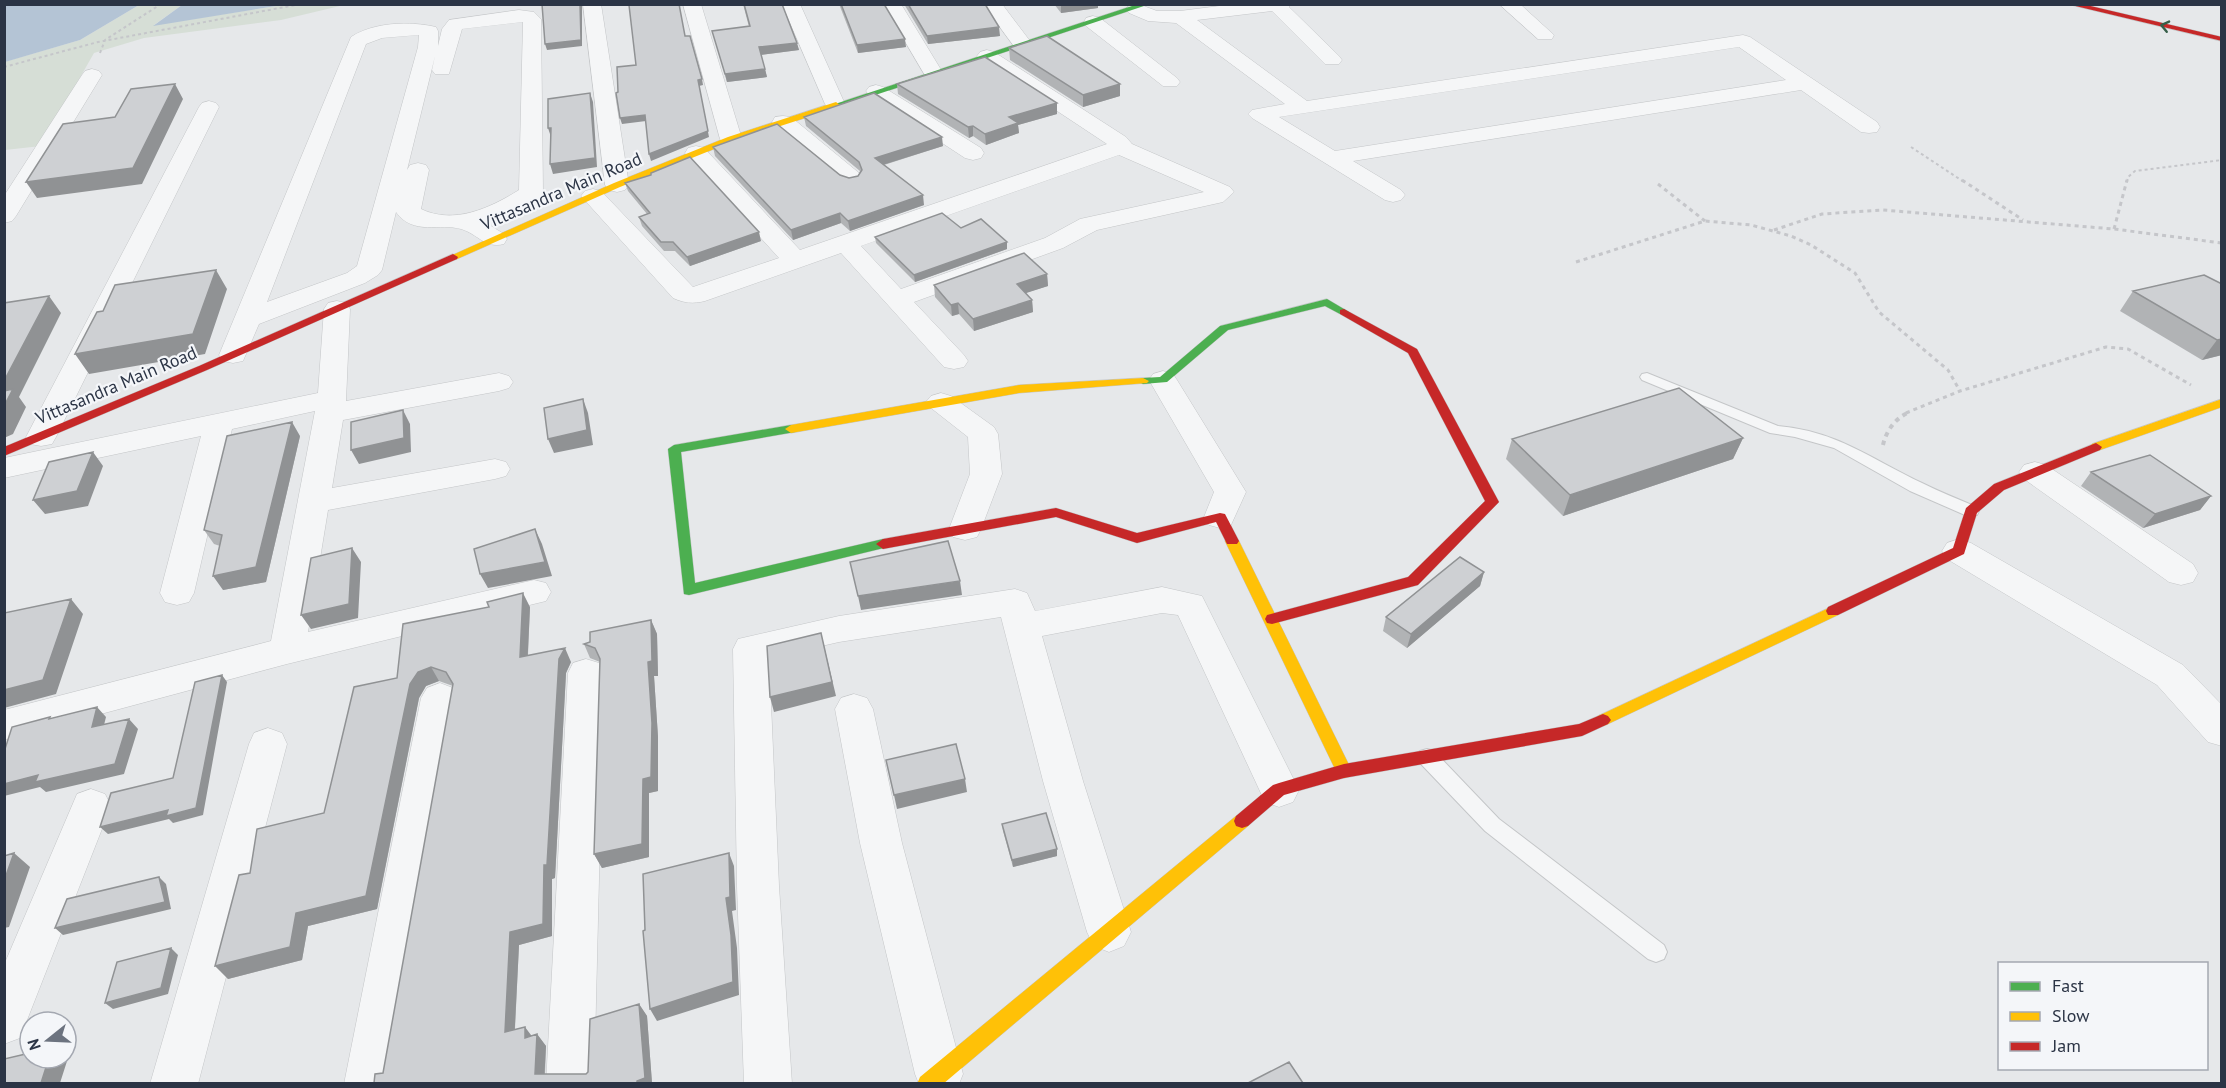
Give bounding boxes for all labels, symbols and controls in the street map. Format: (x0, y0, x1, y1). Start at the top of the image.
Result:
one-way arrow (2160, 20, 2170, 33)
street label: Vittasandra Main Road (476, 147, 645, 236)
street label: Vittasandra Main Road (31, 341, 200, 430)
legend (1998, 962, 2208, 1070)
text: Fast (2052, 974, 2084, 997)
text: Slow (2052, 1004, 2090, 1027)
north arrow (18, 1010, 78, 1070)
text: Jam (2051, 1034, 2081, 1057)
text: N (23, 1037, 45, 1053)

